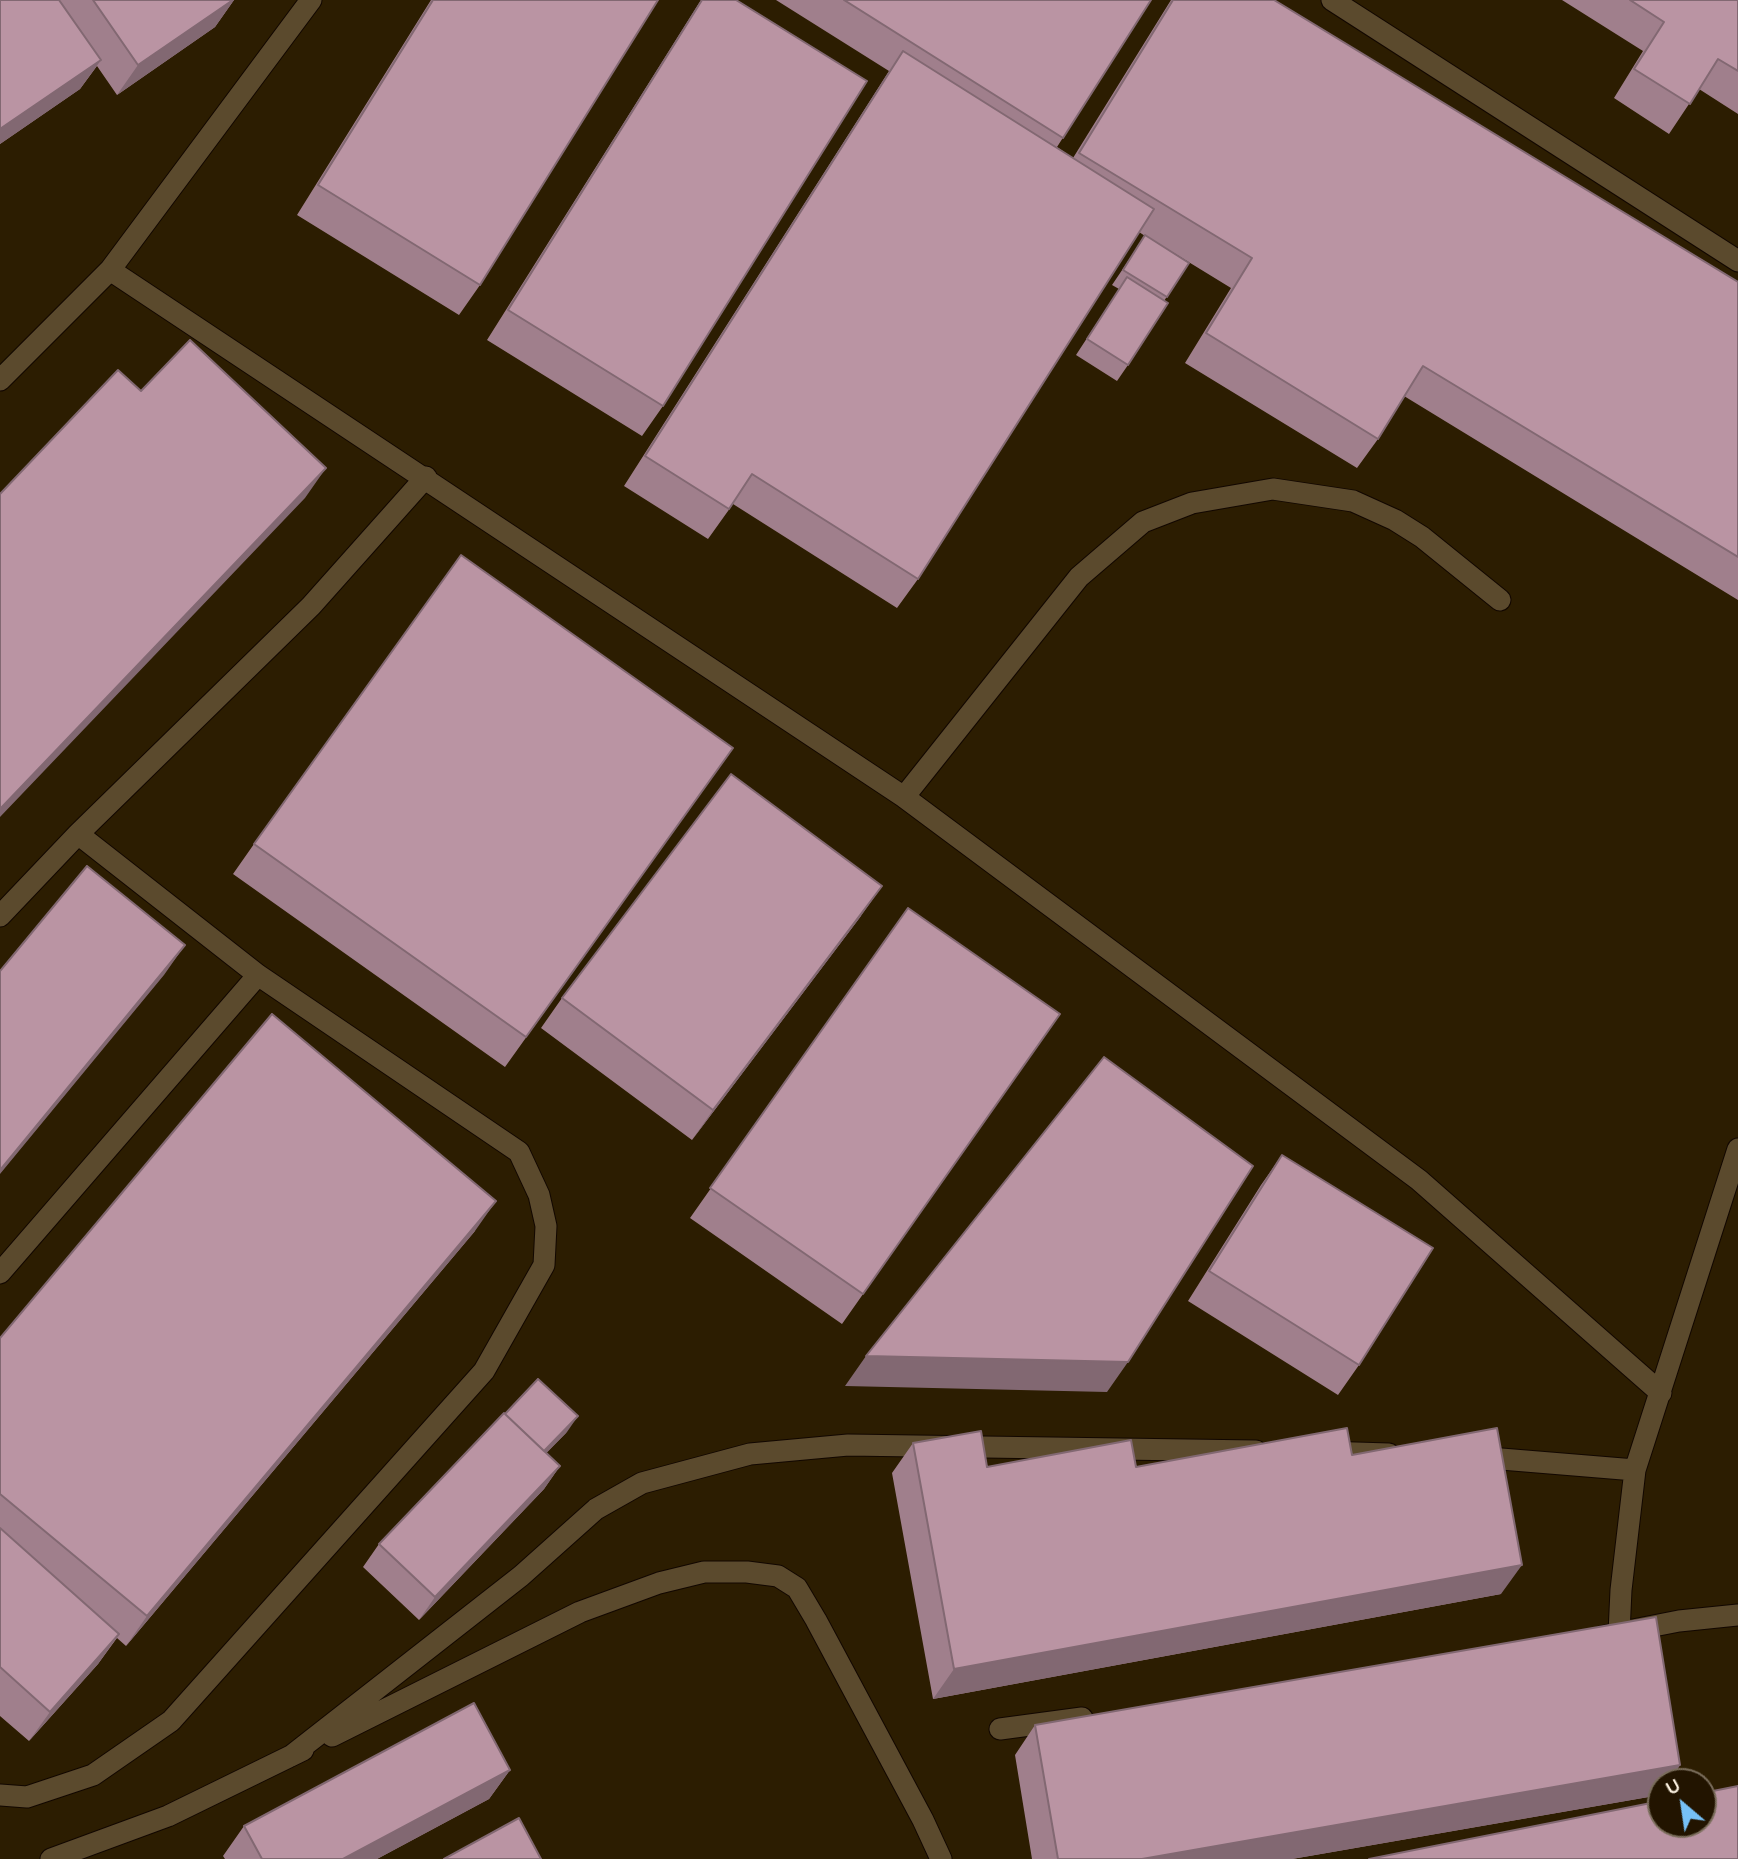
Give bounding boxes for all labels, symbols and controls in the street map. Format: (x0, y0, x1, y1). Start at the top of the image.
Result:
north arrow (1647, 1768, 1717, 1838)
text: U (1661, 1773, 1684, 1800)

